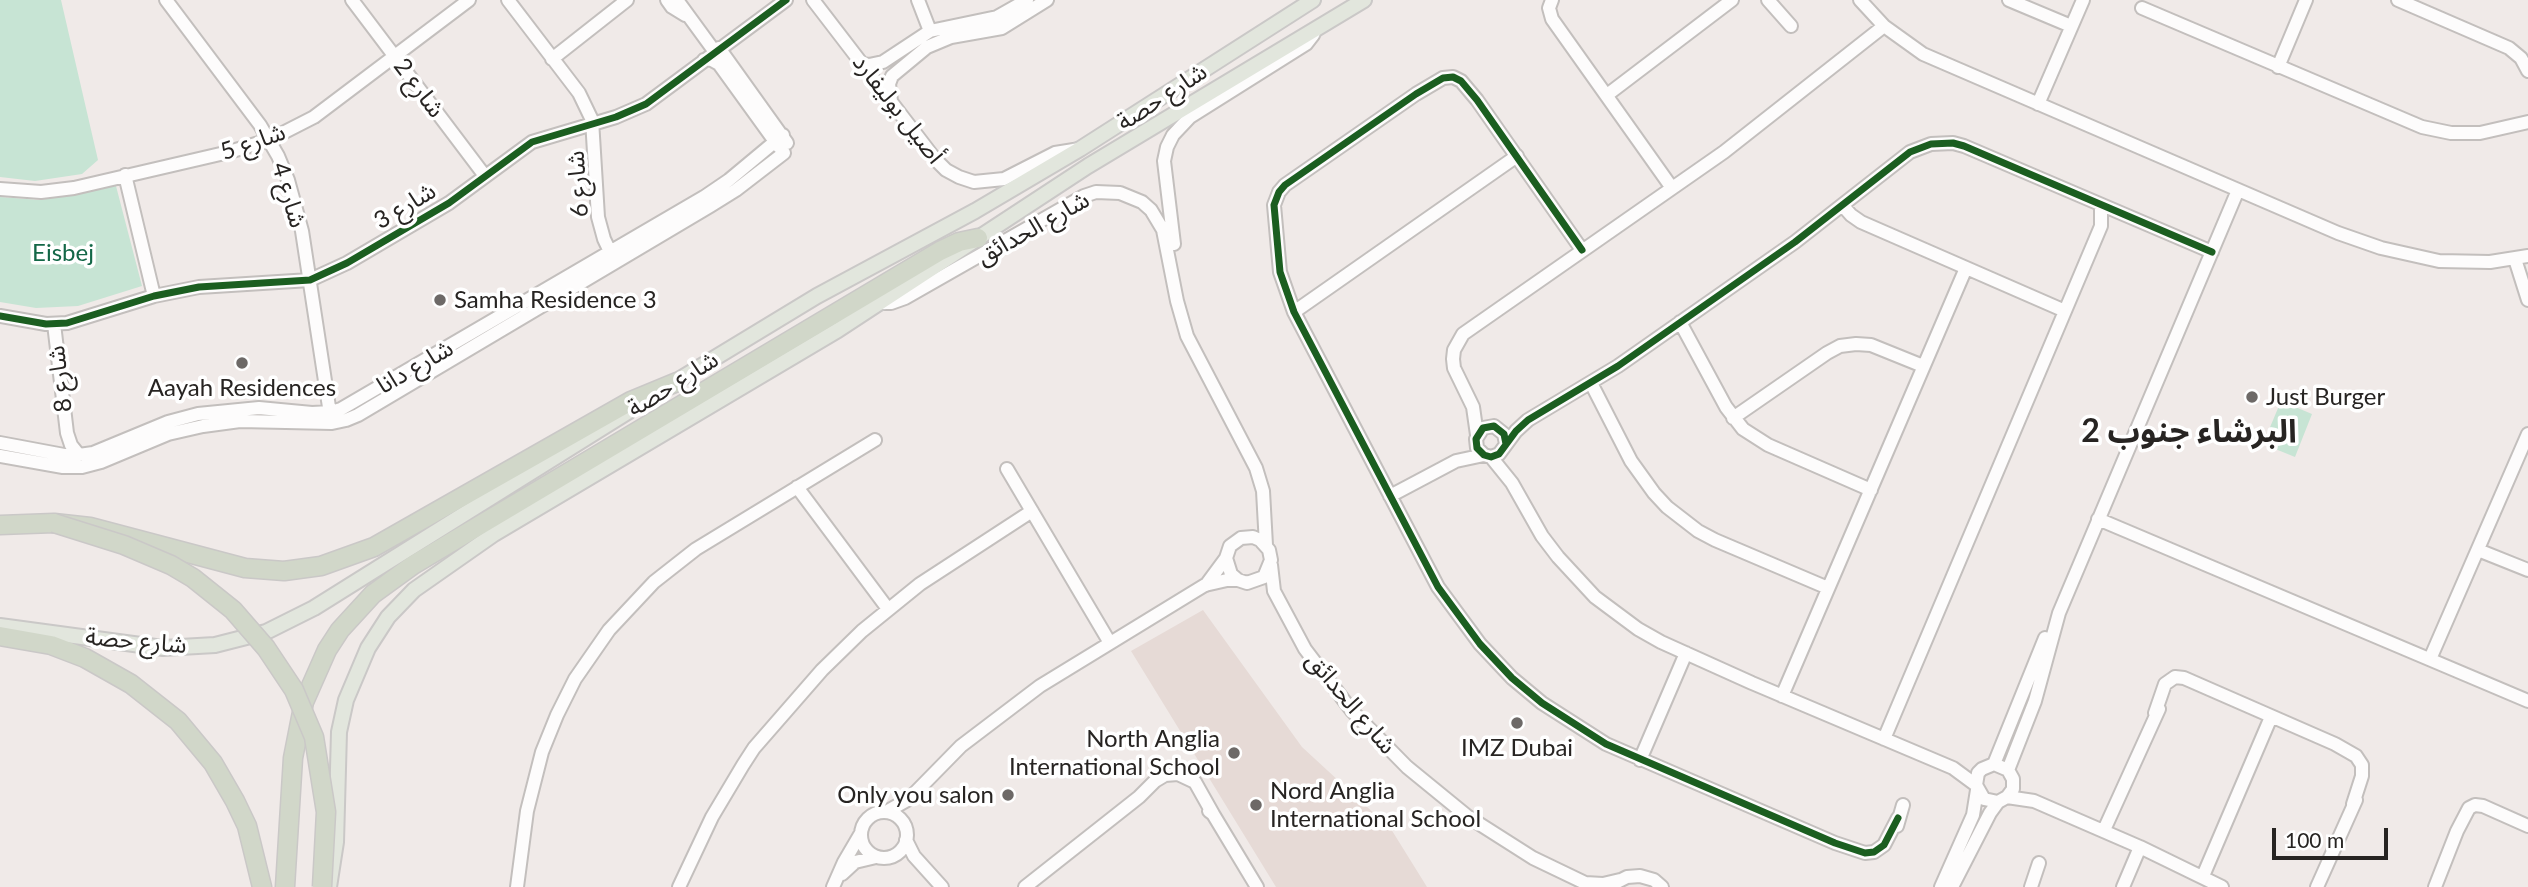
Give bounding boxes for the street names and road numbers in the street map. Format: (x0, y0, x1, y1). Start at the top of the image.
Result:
street label: أصيل بوليفارد (846, 48, 950, 170)
street label: شارع 2 (387, 53, 451, 123)
street label: شارع حصة (1112, 57, 1212, 137)
street label: شارع 5 (217, 118, 289, 166)
street label: شارع 6 (561, 150, 595, 218)
street label: شارع 4 (265, 159, 313, 231)
street label: شارع 3 (369, 176, 441, 236)
street label: شارع الحدائق (972, 185, 1094, 271)
street label: شارع دانا (372, 334, 458, 400)
street label: شارع 8 (42, 344, 78, 414)
street label: شارع حصة (622, 345, 724, 423)
street label: شارع حصة (84, 622, 188, 660)
street label: شارع الحدائق (1300, 646, 1402, 760)

